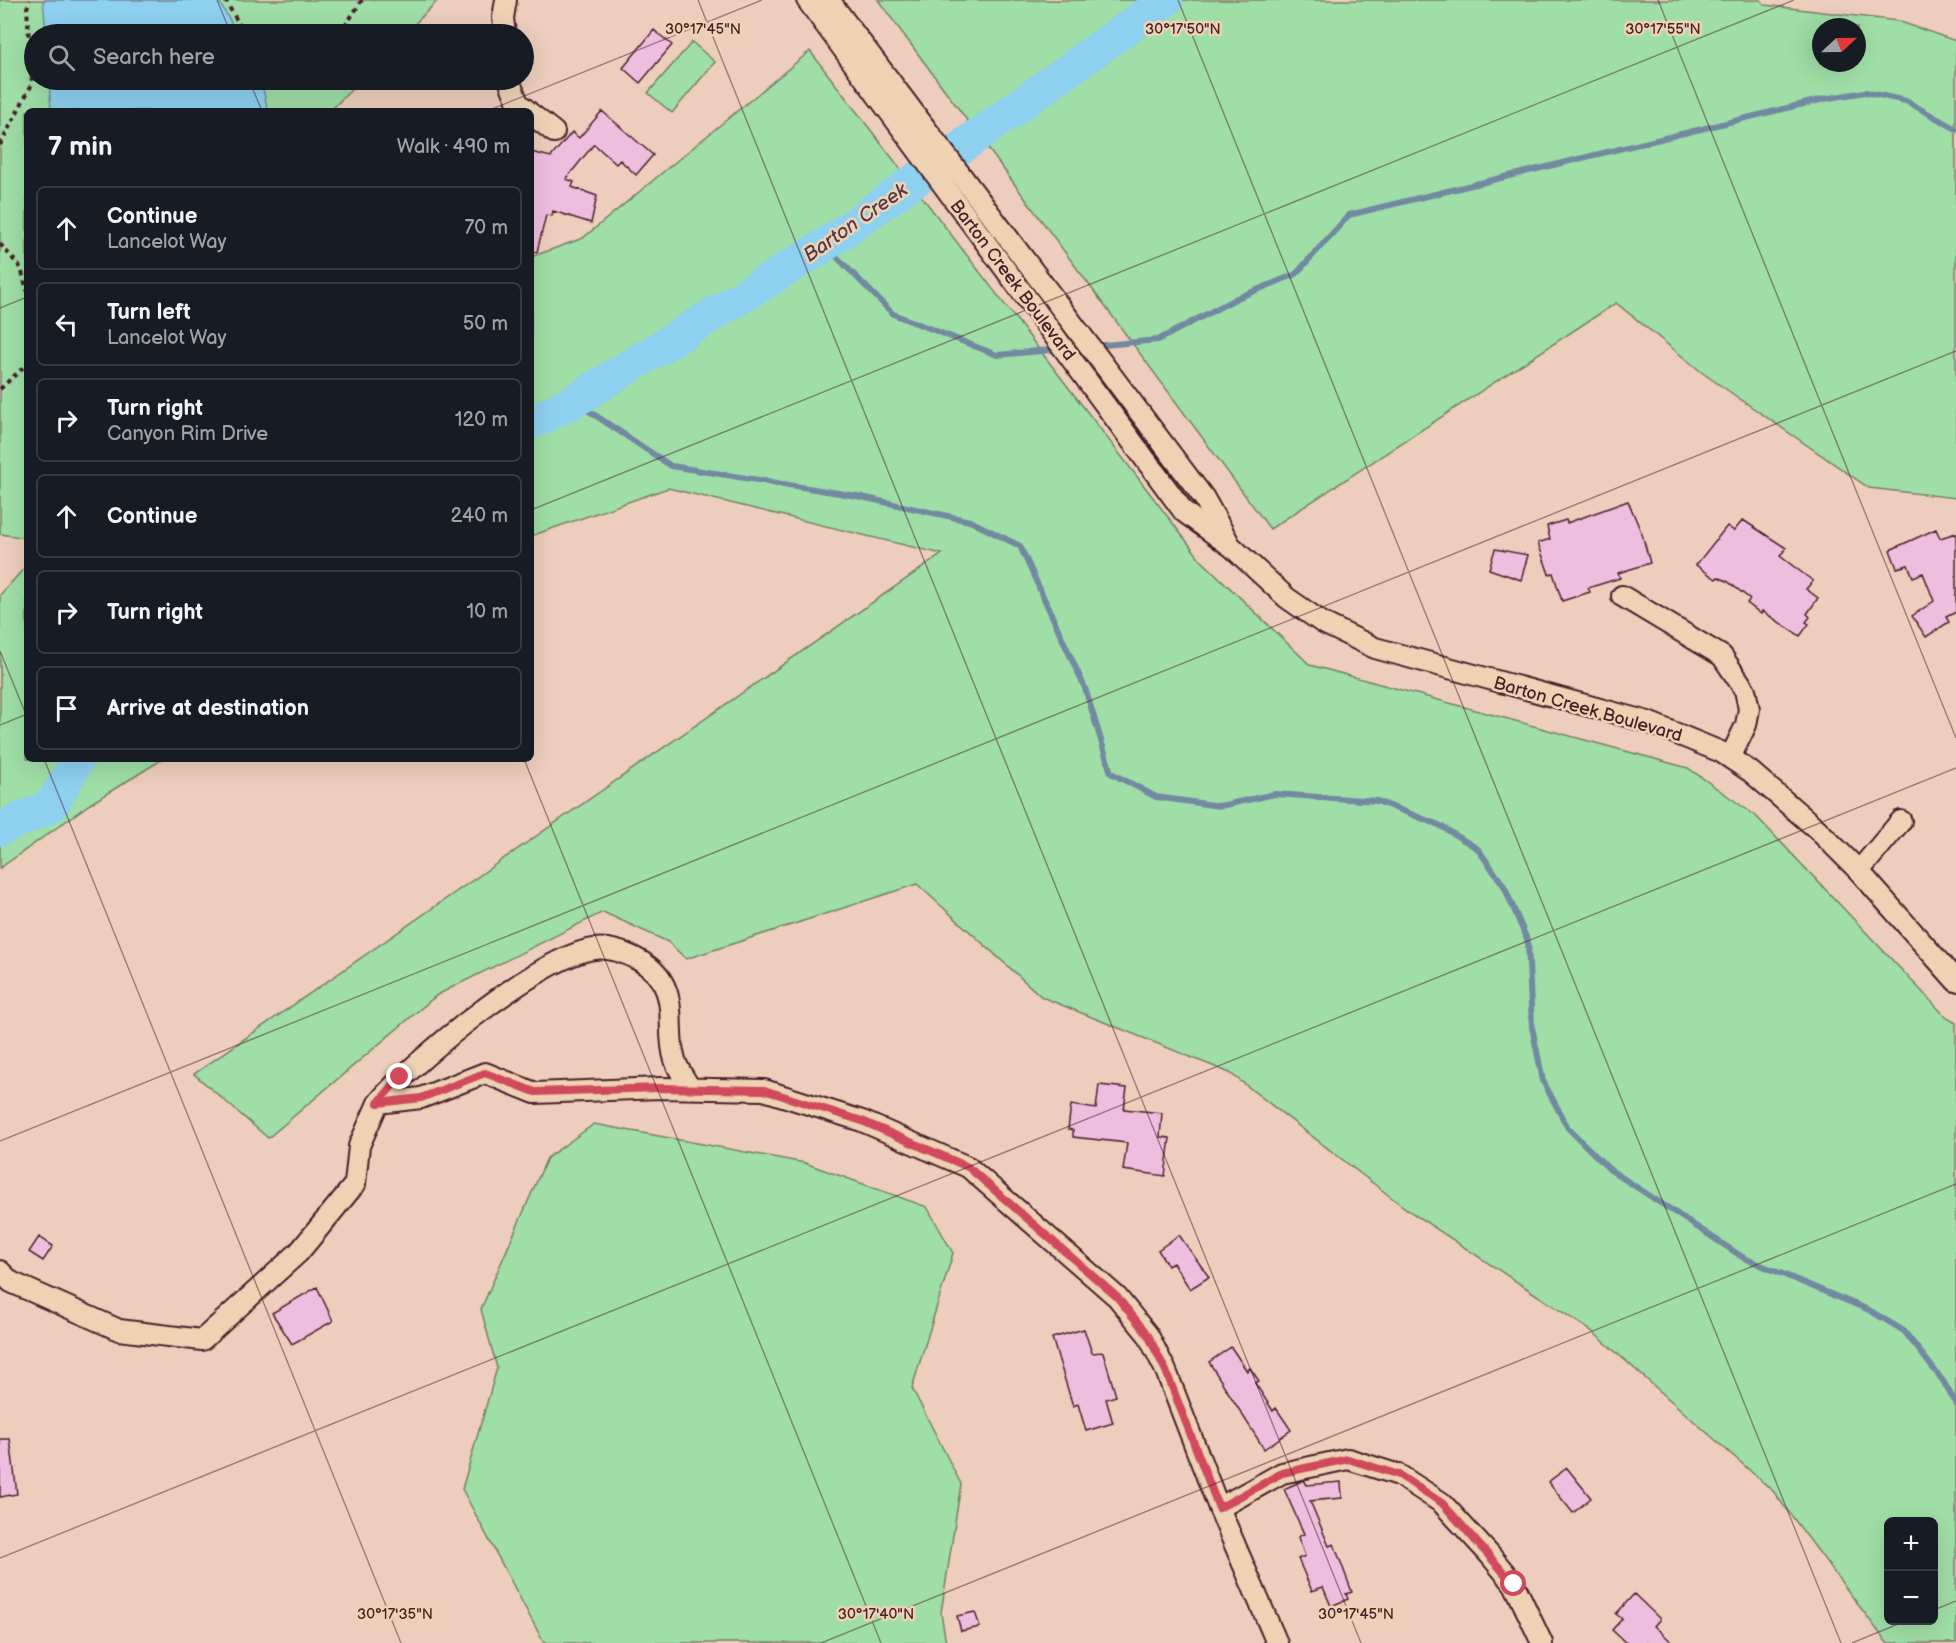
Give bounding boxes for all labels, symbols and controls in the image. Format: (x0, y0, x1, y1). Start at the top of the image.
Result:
north arrow (1812, 18, 1866, 72)
text: 30°17'45"N (665, 20, 741, 39)
text: 30°17'50"N (1145, 20, 1221, 39)
text: 30°17'55"N (1625, 20, 1701, 39)
search box (24, 24, 534, 90)
icon: search (45, 41, 78, 74)
text: Search here (93, 44, 215, 71)
text: 7 min (48, 132, 112, 163)
text: Walk · 490 m (397, 135, 510, 159)
water label: Barton Creek (799, 178, 913, 267)
street label: Barton Creek Boulevard (945, 196, 1080, 365)
text: Continue (107, 203, 197, 230)
icon: ahead (50, 212, 83, 245)
text: 70 m (464, 216, 508, 240)
text: Lancelot Way (107, 230, 227, 254)
text: Turn left (107, 299, 191, 326)
icon: left (50, 308, 83, 341)
text: 50 m (463, 312, 508, 336)
text: Lancelot Way (107, 326, 227, 350)
text: Turn right (107, 395, 203, 422)
icon: right (50, 404, 83, 437)
text: 120 m (455, 408, 508, 432)
text: Canyon Rim Drive (107, 422, 268, 446)
icon: ahead (50, 500, 83, 533)
text: Continue (107, 503, 197, 530)
text: 240 m (451, 504, 508, 528)
icon: right (50, 596, 83, 629)
text: Turn right (107, 599, 203, 626)
text: 10 m (467, 600, 508, 624)
street label: Barton Creek Boulevard (1491, 672, 1685, 746)
icon: arrive (50, 692, 83, 725)
text: Arrive at destination (107, 695, 309, 722)
route end (386, 1063, 412, 1089)
map controls (1884, 1517, 1938, 1625)
button: + (1884, 1517, 1938, 1571)
route start (1500, 1570, 1526, 1596)
button: − (1884, 1571, 1938, 1625)
text: 30°17'35"N (357, 1605, 433, 1624)
text: 30°17'40"N (838, 1605, 914, 1624)
text: 30°17'45"N (1318, 1605, 1394, 1624)

